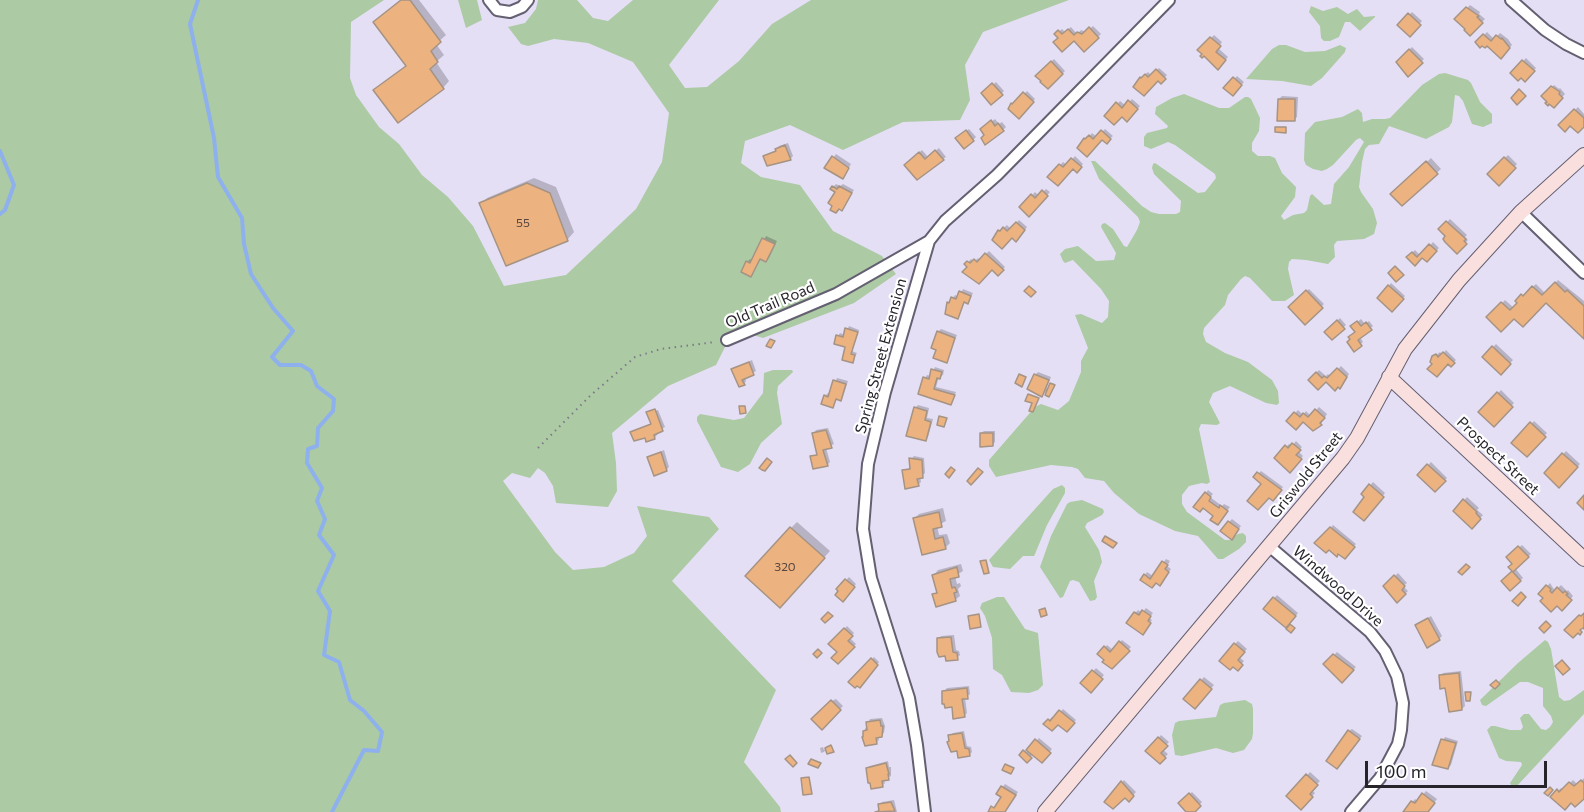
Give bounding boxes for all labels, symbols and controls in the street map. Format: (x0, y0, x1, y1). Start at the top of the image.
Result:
house number: 55 (516, 216, 530, 230)
street label: Spring Street Extension (852, 276, 910, 436)
street label: Old Trail Road (723, 278, 817, 332)
street label: Prospect Street (1453, 413, 1543, 499)
street label: Griswold Street (1266, 428, 1346, 522)
street label: Windwood Drive (1289, 542, 1387, 630)
house number: 320 (774, 560, 796, 574)
scale bar (1368, 749, 1550, 787)
text: 100 m (1376, 760, 1426, 782)

